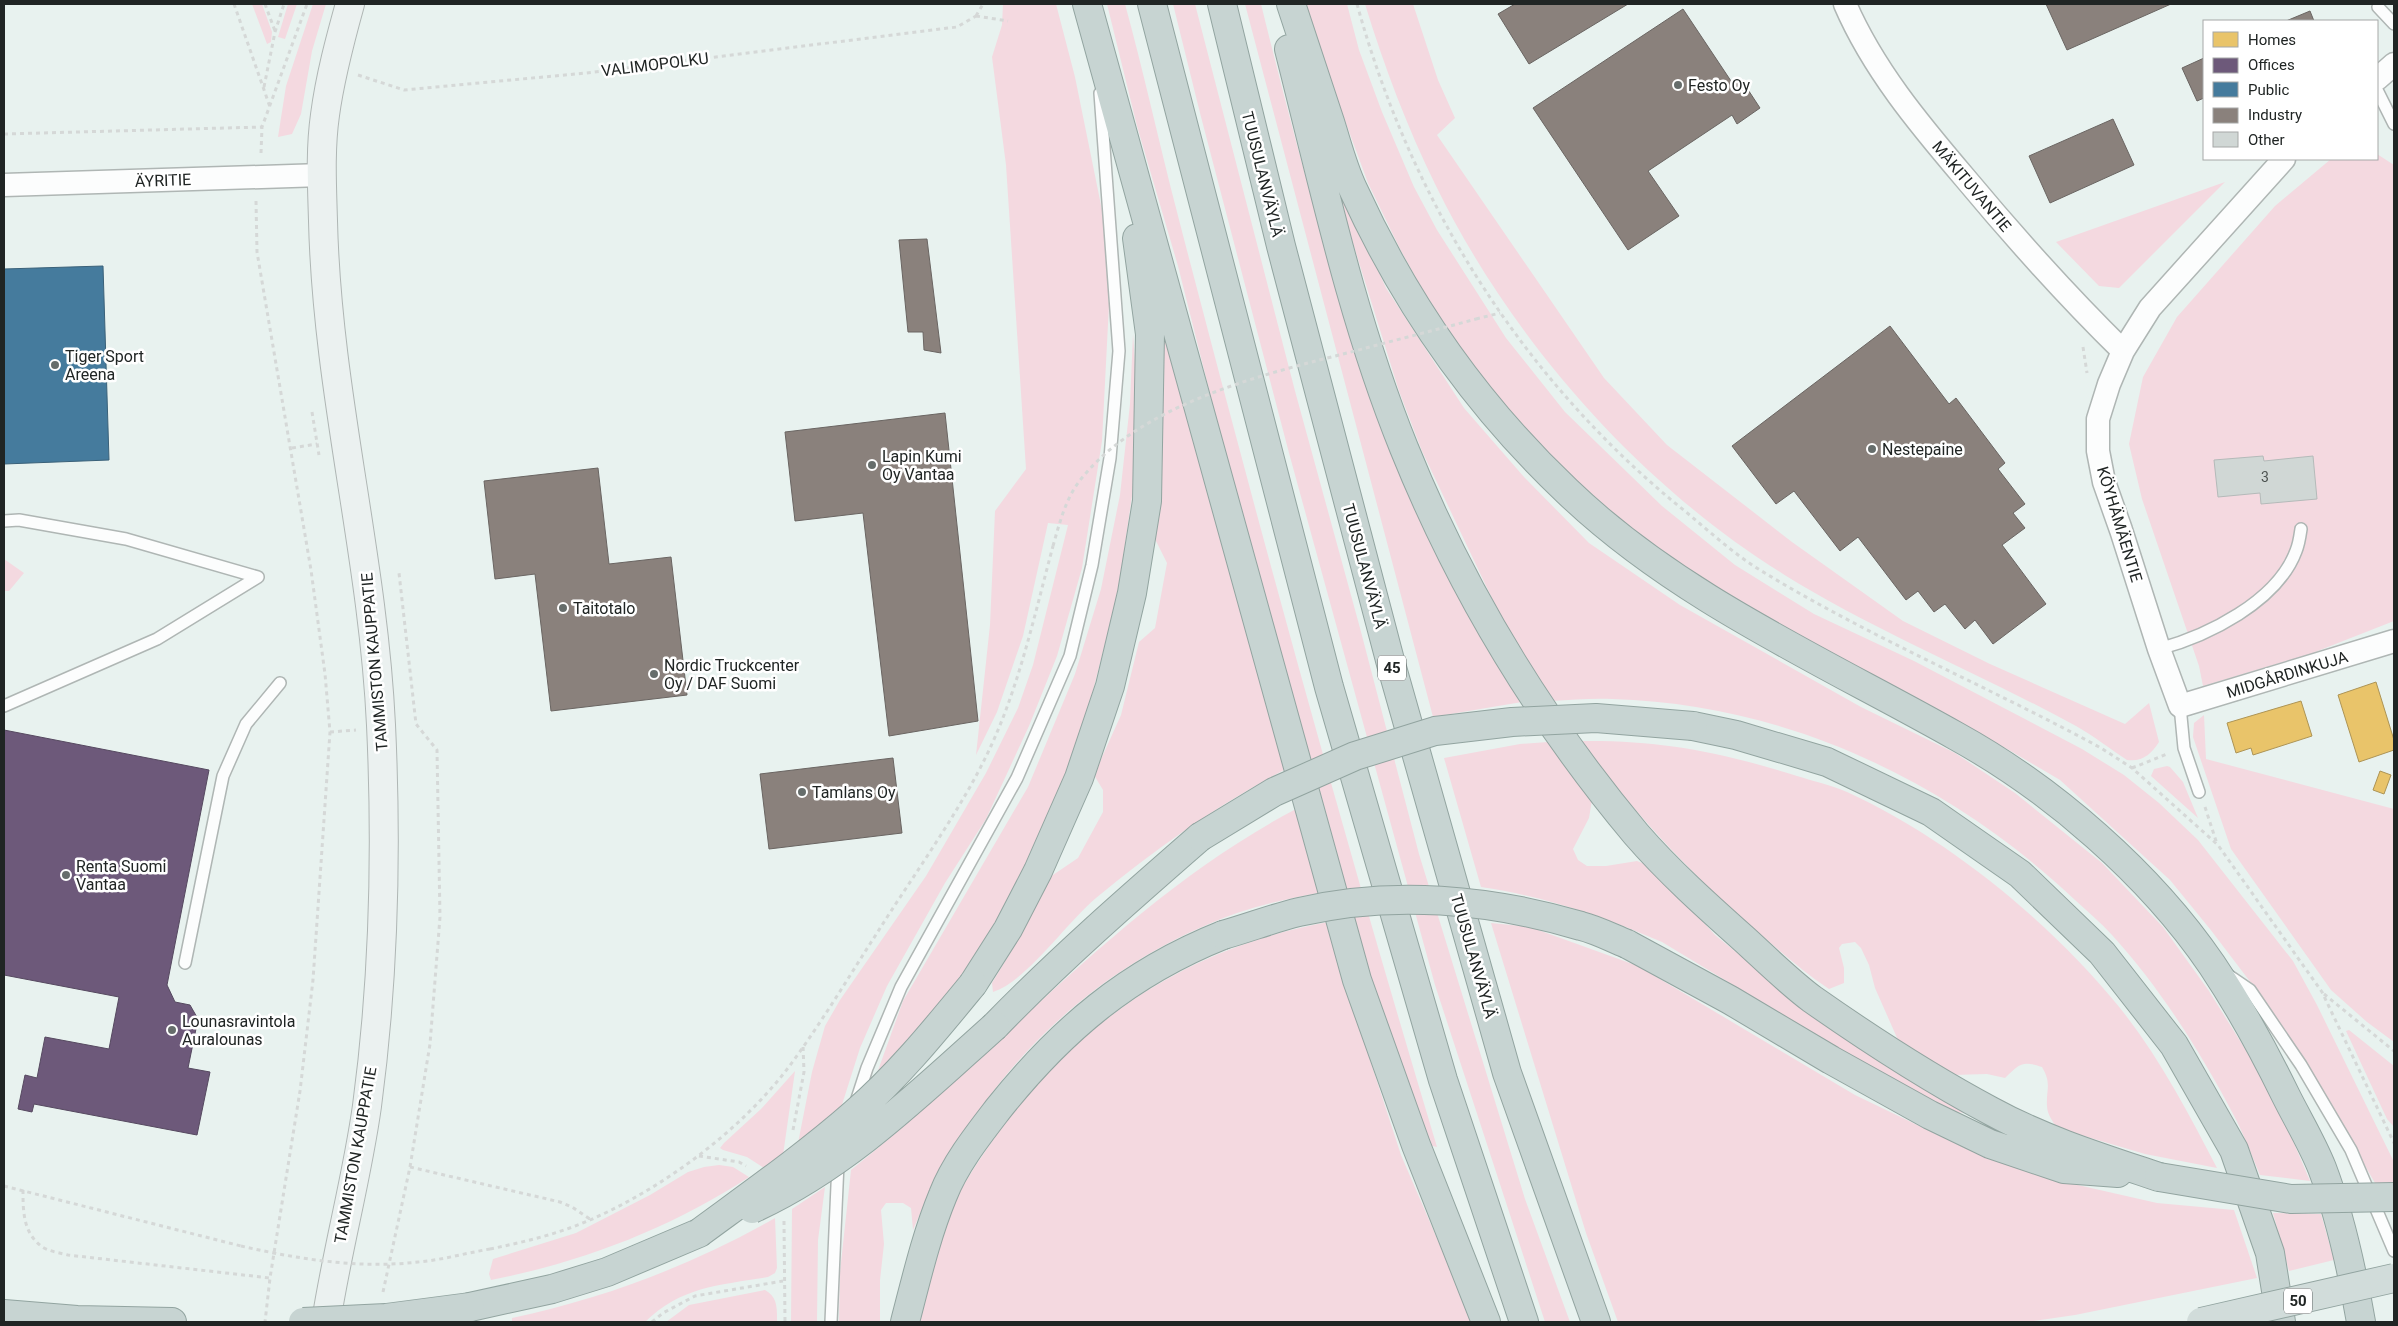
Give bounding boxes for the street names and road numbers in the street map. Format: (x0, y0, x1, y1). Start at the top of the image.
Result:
street label: VALIMOPOLKU (600, 48, 710, 81)
street label: TUUSULANVÄYLÄ (1238, 109, 1287, 240)
street label: MÄKITUVANTIE (1928, 137, 2015, 236)
street label: ÄYRITIE (135, 170, 191, 191)
street label: KÖYHÄMÄENTIE (2093, 464, 2146, 584)
street label: TUUSULANVÄYLÄ (1339, 501, 1391, 631)
street label: TAMMISTON KAUPPATIE (357, 572, 392, 752)
street label: MIDGÅRDINKUJA (2224, 646, 2351, 702)
road number: 45 (1378, 656, 1406, 680)
street label: TUUSULANVÄYLÄ (1447, 892, 1501, 1021)
street label: TAMMISTON KAUPPATIE (331, 1065, 380, 1245)
road number: 50 (2284, 1288, 2312, 1314)

